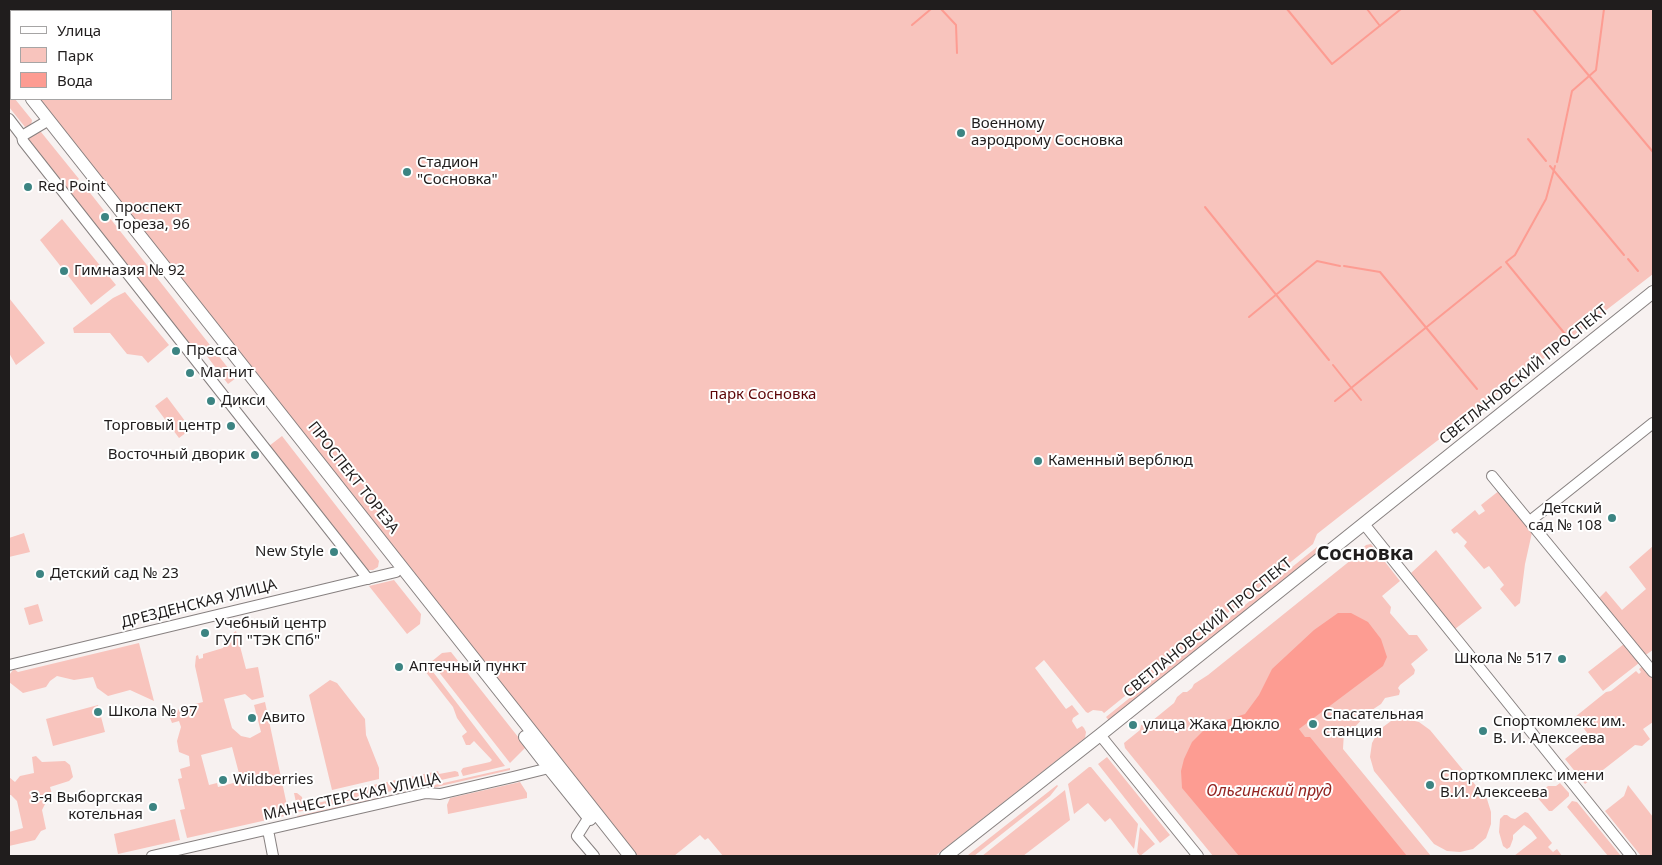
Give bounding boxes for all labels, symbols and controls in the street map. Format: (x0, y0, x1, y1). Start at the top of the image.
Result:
legend (10, 10, 172, 100)
text: Улица (57, 20, 101, 40)
text: Парк (57, 45, 93, 65)
text: Вода (57, 70, 93, 90)
place label: Военному аэродрому Сосновка (971, 115, 1123, 150)
marker: Военному аэродрому Сосновка (955, 127, 967, 139)
place label: Стадион "Сосновка" (417, 154, 498, 189)
marker: Стадион "Сосновка" (401, 166, 413, 178)
place label: Red Point (38, 178, 106, 196)
marker: Red Point (22, 181, 34, 193)
place label: проспект Тореза, 96 (115, 199, 190, 234)
marker: проспект Тореза, 96 (99, 211, 111, 223)
place label: Гимназия № 92 (74, 262, 185, 280)
marker: Гимназия № 92 (58, 265, 70, 277)
street label: СВЕТЛАНОВСКИЙ ПРОСПЕКТ (1436, 301, 1612, 449)
place label: Пресса (186, 342, 237, 360)
marker: Пресса (170, 345, 182, 357)
place label: Магнит (200, 364, 254, 382)
marker: Магнит (184, 367, 196, 379)
park label: парк Сосновка (710, 386, 816, 404)
place label: Дикси (221, 392, 266, 410)
marker: Дикси (205, 395, 217, 407)
place label: Торговый центр (104, 417, 221, 435)
street label: ПРОСПЕКТ ТОРЕЗА (304, 418, 402, 538)
marker: Торговый центр (225, 420, 237, 432)
place label: Восточный дворик (108, 446, 245, 464)
marker: Восточный дворик (249, 449, 261, 461)
place label: Каменный верблюд (1048, 452, 1193, 470)
marker: Каменный верблюд (1032, 455, 1044, 467)
place label: Детский сад № 108 (1528, 500, 1602, 535)
marker: Детский сад № 108 (1606, 512, 1618, 524)
district label: Сосновка (1316, 542, 1414, 566)
place label: New Style (255, 543, 324, 561)
marker: New Style (328, 546, 340, 558)
street label: СВЕТЛАНОВСКИЙ ПРОСПЕКТ (1120, 554, 1296, 702)
place label: Детский сад № 23 (50, 565, 179, 583)
marker: Детский сад № 23 (34, 568, 46, 580)
street label: ДРЕЗДЕНСКАЯ УЛИЦА (119, 576, 279, 632)
place label: Учебный центр ГУП "ТЭК СПб" (215, 615, 327, 650)
marker: Учебный центр ГУП "ТЭК СПб" (199, 627, 211, 639)
place label: Школа № 517 (1454, 650, 1552, 668)
marker: Школа № 517 (1556, 653, 1568, 665)
place label: Аптечный пункт (409, 658, 526, 676)
marker: Аптечный пункт (393, 661, 405, 673)
place label: Школа № 97 (108, 703, 198, 721)
marker: Школа № 97 (92, 706, 104, 718)
place label: Спасательная станция (1323, 706, 1424, 741)
place label: Авито (262, 709, 305, 727)
marker: Авито (246, 712, 258, 724)
place label: Спорткомлекс им. В. И. Алексеева (1493, 713, 1626, 748)
place label: улица Жака Дюкло (1143, 716, 1280, 734)
marker: Спасательная станция (1307, 718, 1319, 730)
marker: улица Жака Дюкло (1127, 719, 1139, 731)
marker: Спорткомлекс им. В. И. Алексеева (1477, 725, 1489, 737)
place label: Спорткомплекс имени В.И. Алексеева (1440, 767, 1604, 802)
street label: МАНЧЕСТЕРСКАЯ УЛИЦА (262, 769, 442, 825)
place label: Wildberries (233, 771, 314, 789)
marker: Wildberries (217, 774, 229, 786)
marker: Спорткомплекс имени В.И. Алексеева (1424, 779, 1436, 791)
water label: Ольгинский пруд (1206, 781, 1332, 801)
place label: 3-я Выборгская котельная (30, 789, 143, 824)
marker: 3-я Выборгская котельная (147, 801, 159, 813)

